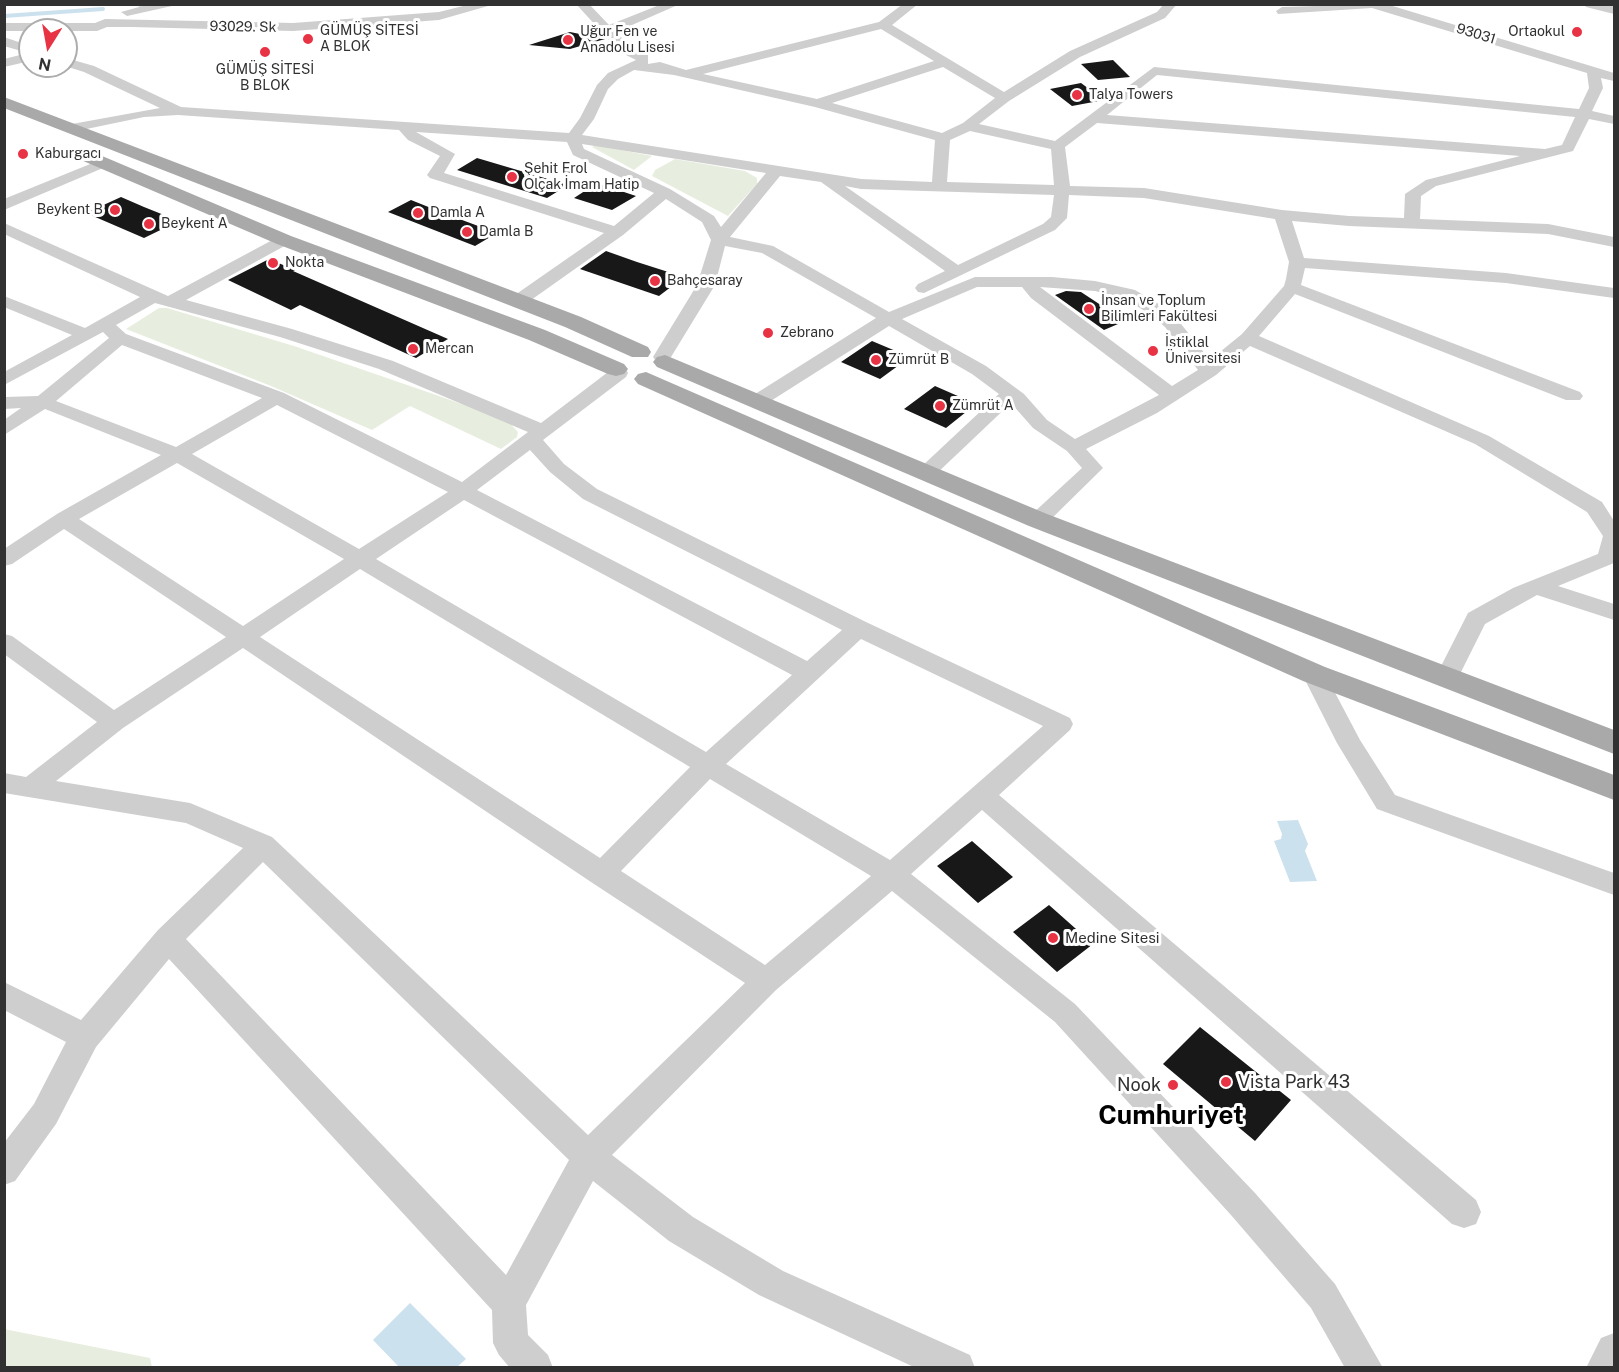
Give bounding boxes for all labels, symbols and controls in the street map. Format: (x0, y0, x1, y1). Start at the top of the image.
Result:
north arrow (18, 18, 78, 78)
street label: 93029. Sk (209, 18, 277, 36)
street label: 93031 (1454, 20, 1498, 48)
place label: GÜMÜŞ SİTESİ A BLOK (320, 23, 419, 56)
place label: Uğur Fen ve Anadolu Lisesi (580, 24, 675, 56)
place label: Ortaokul (1508, 24, 1565, 40)
marker: Ortaokul (1570, 25, 1584, 39)
marker: GÜMÜŞ SİTESİ A BLOK (301, 32, 315, 46)
marker: Uğur Fen ve Anadolu Lisesi (561, 33, 575, 47)
marker: GÜMÜŞ SİTESİ B BLOK (258, 45, 272, 59)
text: N (37, 54, 53, 75)
place label: GÜMÜŞ SİTESİ B BLOK (216, 62, 314, 94)
place label: Talya Towers (1089, 87, 1173, 103)
marker: Talya Towers (1070, 88, 1084, 102)
place label: Kaburgacı (35, 146, 101, 162)
marker: Kaburgacı (16, 147, 30, 161)
place label: Şehit Erol Olçak İmam Hatip (524, 161, 639, 194)
marker: Şehit Erol Olçak İmam Hatip (505, 170, 519, 184)
place label: Beykent B (37, 202, 103, 218)
marker: Beykent B (108, 203, 122, 217)
place label: Damla A (430, 205, 485, 221)
marker: Damla A (411, 206, 425, 220)
place label: Beykent A (161, 216, 228, 232)
marker: Beykent A (142, 217, 156, 231)
place label: Damla B (479, 224, 533, 240)
marker: Damla B (460, 225, 474, 239)
place label: Nokta (285, 255, 324, 271)
marker: Nokta (266, 256, 280, 270)
place label: Bahçesaray (667, 273, 743, 289)
marker: Bahçesaray (648, 274, 662, 288)
place label: İnsan ve Toplum Bilimleri Fakültesi (1101, 293, 1217, 326)
marker: İnsan ve Toplum Bilimleri Fakültesi (1082, 302, 1096, 316)
place label: Zebrano (780, 325, 834, 341)
marker: Zebrano (761, 326, 775, 340)
place label: İstiklal Üniversitesi (1165, 335, 1241, 368)
place label: Mercan (425, 341, 474, 357)
marker: Mercan (406, 342, 420, 356)
marker: İstiklal Üniversitesi (1146, 344, 1160, 358)
place label: Zümrüt B (888, 352, 949, 368)
marker: Zümrüt B (869, 353, 883, 367)
place label: Zümrüt A (952, 398, 1014, 414)
marker: Zümrüt A (933, 399, 947, 413)
place label: Medine Sitesi (1065, 929, 1159, 947)
marker: Medine Sitesi (1046, 931, 1060, 945)
place label: Vista Park 43 (1238, 1071, 1350, 1093)
place label: Nook (1117, 1074, 1161, 1096)
marker: Vista Park 43 (1219, 1075, 1233, 1089)
marker: Nook (1166, 1078, 1180, 1092)
district label: Cumhuriyet (1098, 1100, 1244, 1132)

